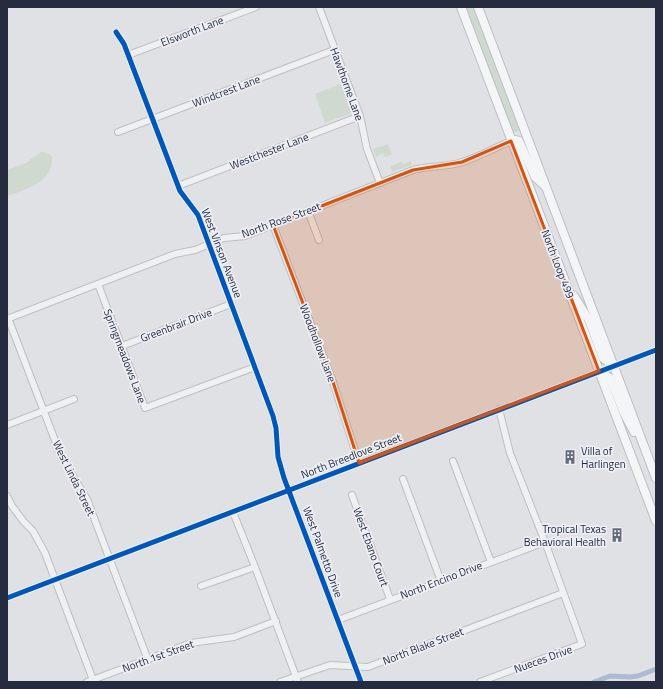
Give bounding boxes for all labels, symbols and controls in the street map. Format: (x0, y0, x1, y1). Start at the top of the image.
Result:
street label: Elsworth Lane (158, 12, 226, 50)
street label: Hawthorne Lane (326, 45, 368, 123)
street label: Windcrest Lane (190, 71, 263, 111)
street label: Westchester Lane (227, 128, 311, 173)
street label: North Rose Street (239, 198, 323, 242)
street label: West Vinson Avenue (198, 206, 247, 301)
street label: North Loop 499 (538, 227, 578, 301)
street label: Woodhollow Lane (296, 302, 340, 385)
street label: Greenbrair Drive (138, 304, 214, 346)
street label: Springmeadows Lane (100, 307, 150, 406)
street label: North Breedlove Street (298, 429, 404, 483)
street label: West Linda Street (49, 438, 99, 519)
place label: Villa of Harlingen (581, 443, 626, 472)
building icon: Villa of Harlingen (562, 449, 578, 465)
street label: West Palmetto Drive (299, 504, 347, 600)
street label: West Ebano Court (349, 505, 393, 589)
place label: Tropical Texas Behavioral Health (524, 521, 606, 550)
building icon: Tropical Texas Behavioral Health (609, 527, 625, 543)
street label: North Encino Drive (398, 557, 485, 603)
street label: North Blake Street (380, 623, 466, 669)
street label: North 1st Street (120, 636, 196, 676)
street label: Nueces Drive (512, 641, 575, 677)

